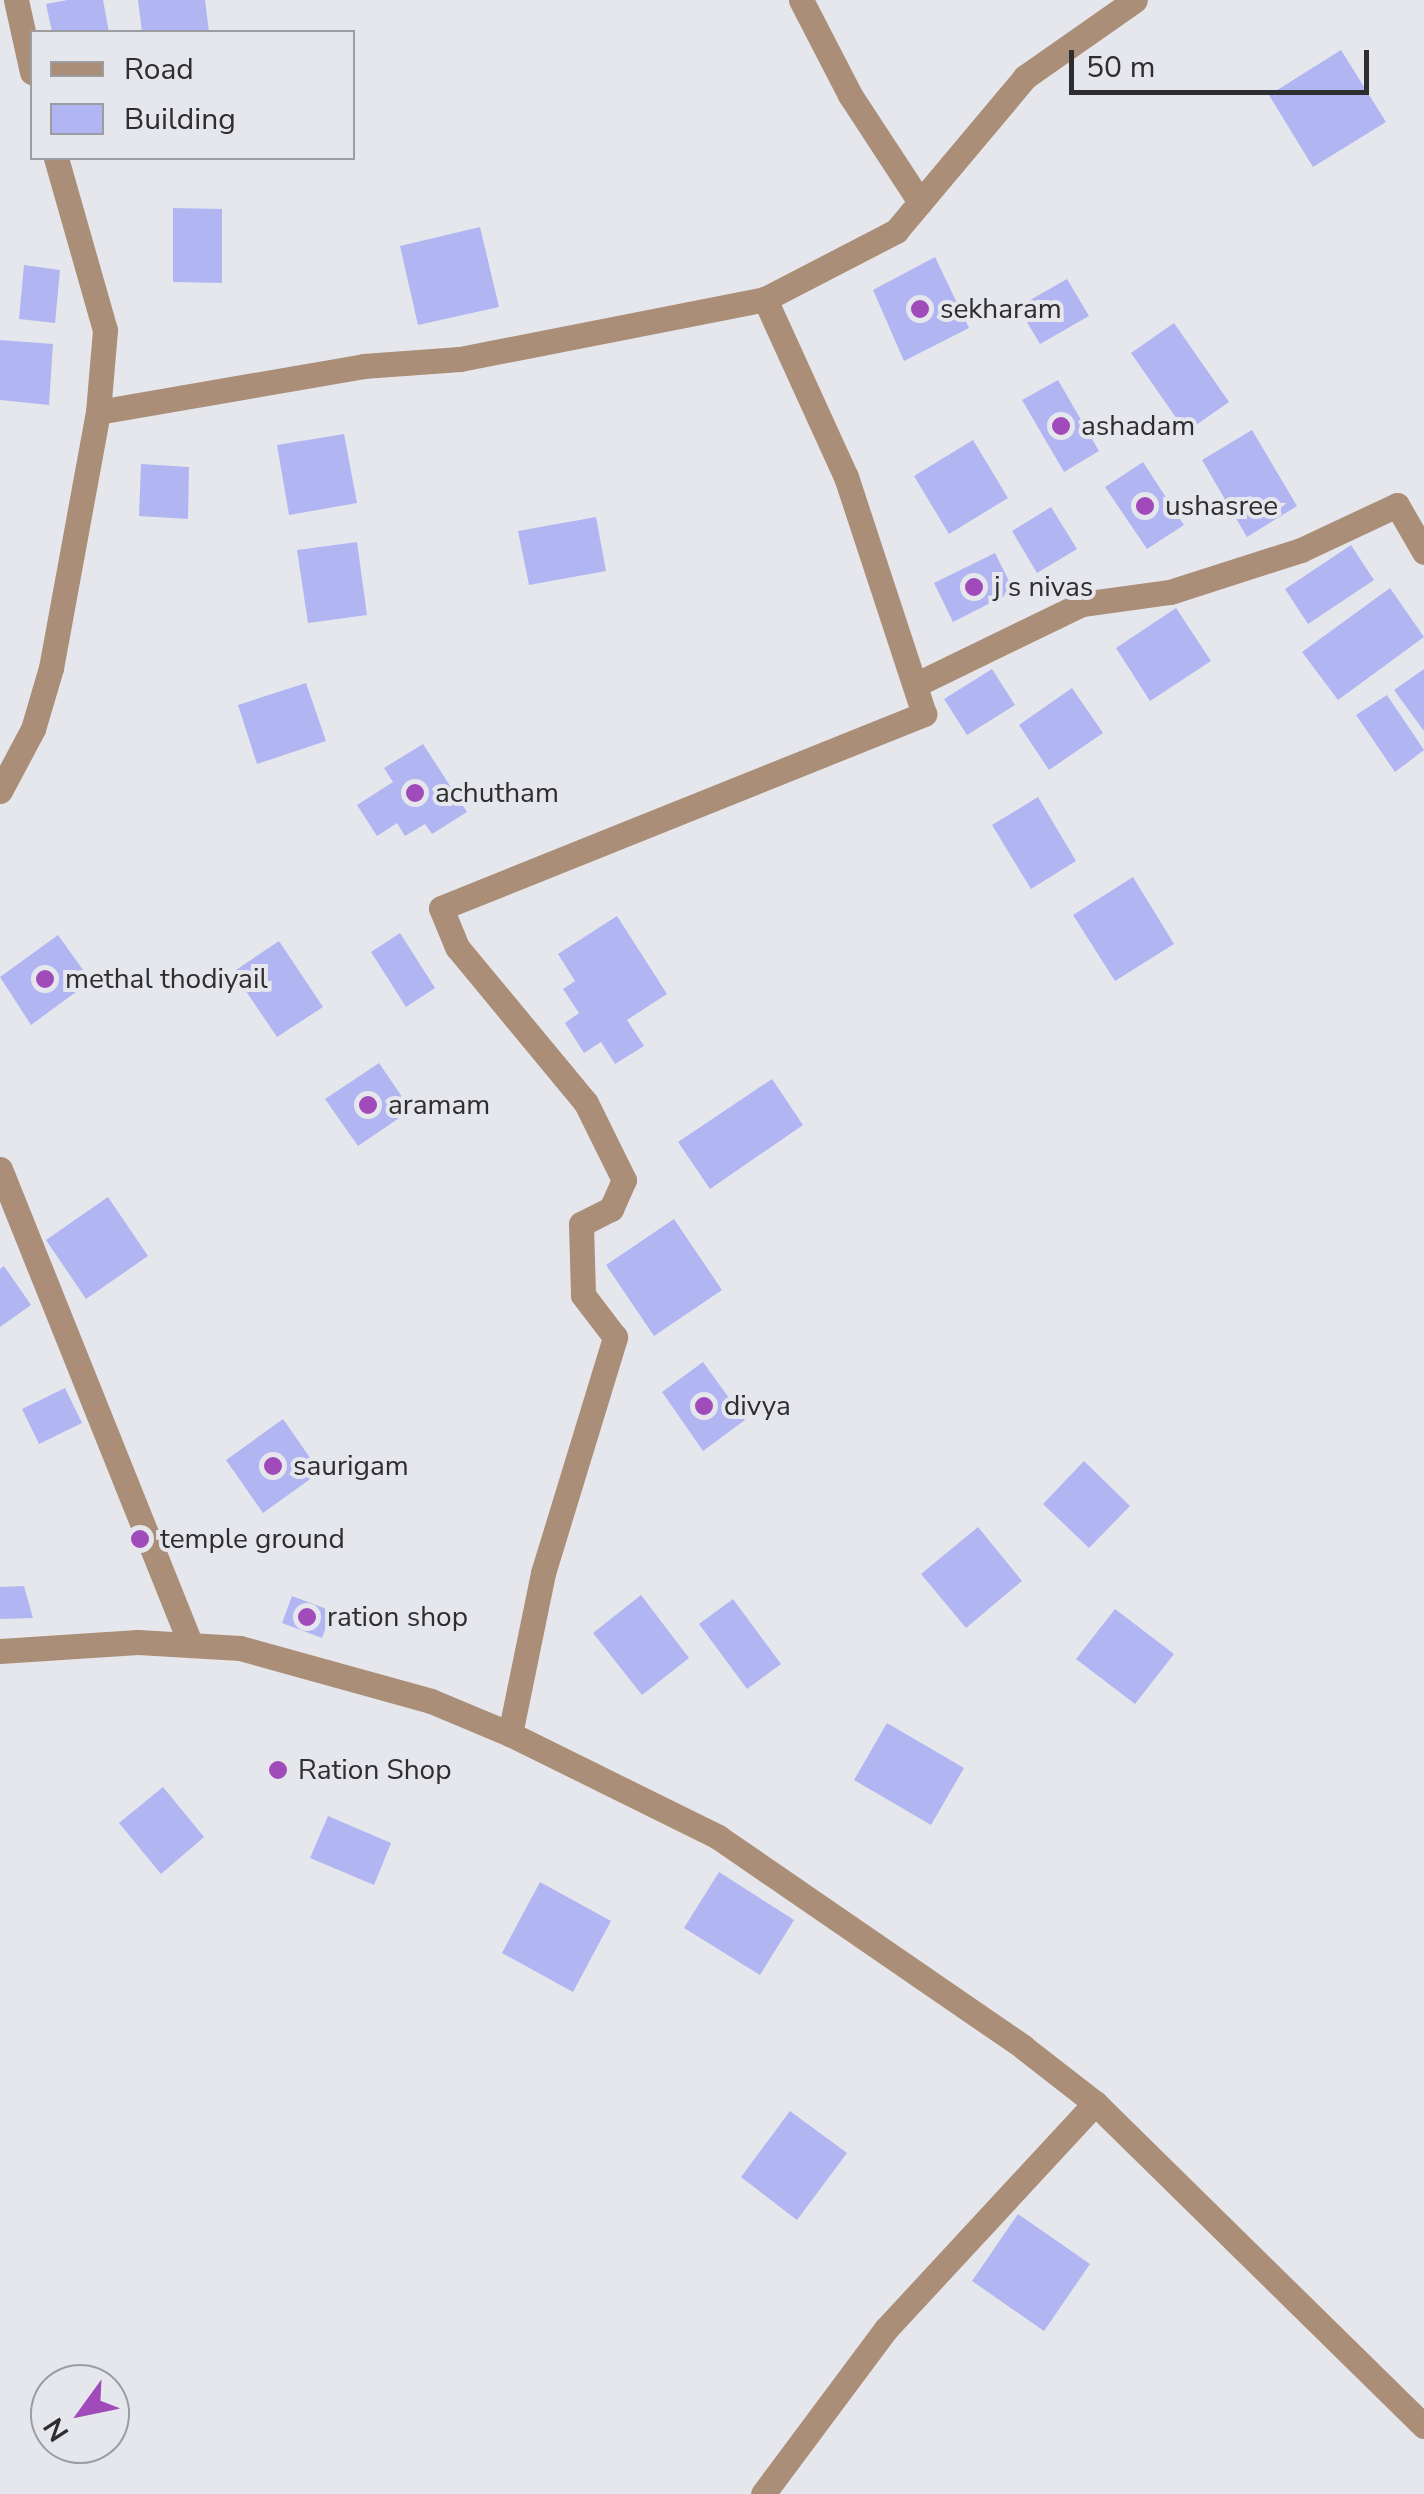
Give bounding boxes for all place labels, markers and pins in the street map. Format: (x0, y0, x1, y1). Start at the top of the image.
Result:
place label: sekharam (940, 292, 1062, 326)
marker: sekharam (909, 298, 931, 320)
place label: ashadam (1081, 409, 1195, 443)
marker: ashadam (1050, 415, 1072, 437)
place label: ushasree (1165, 489, 1278, 523)
marker: ushasree (1134, 495, 1156, 517)
place label: j s nivas (994, 570, 1093, 604)
marker: j s nivas (963, 576, 985, 598)
place label: achutham (435, 776, 559, 810)
marker: achutham (404, 782, 426, 804)
place label: methal thodiyail (65, 962, 268, 996)
marker: methal thodiyail (34, 968, 56, 990)
place label: aramam (388, 1088, 490, 1122)
marker: aramam (357, 1094, 379, 1116)
place label: divya (724, 1389, 791, 1423)
marker: divya (693, 1395, 715, 1417)
place label: saurigam (293, 1449, 409, 1483)
marker: saurigam (262, 1455, 284, 1477)
place label: temple ground (160, 1522, 345, 1556)
marker: temple ground (129, 1528, 151, 1550)
place label: ration shop (327, 1600, 468, 1634)
marker: ration shop (296, 1606, 318, 1628)
place label: Ration Shop (298, 1753, 452, 1787)
marker: Ration Shop (267, 1759, 289, 1781)

